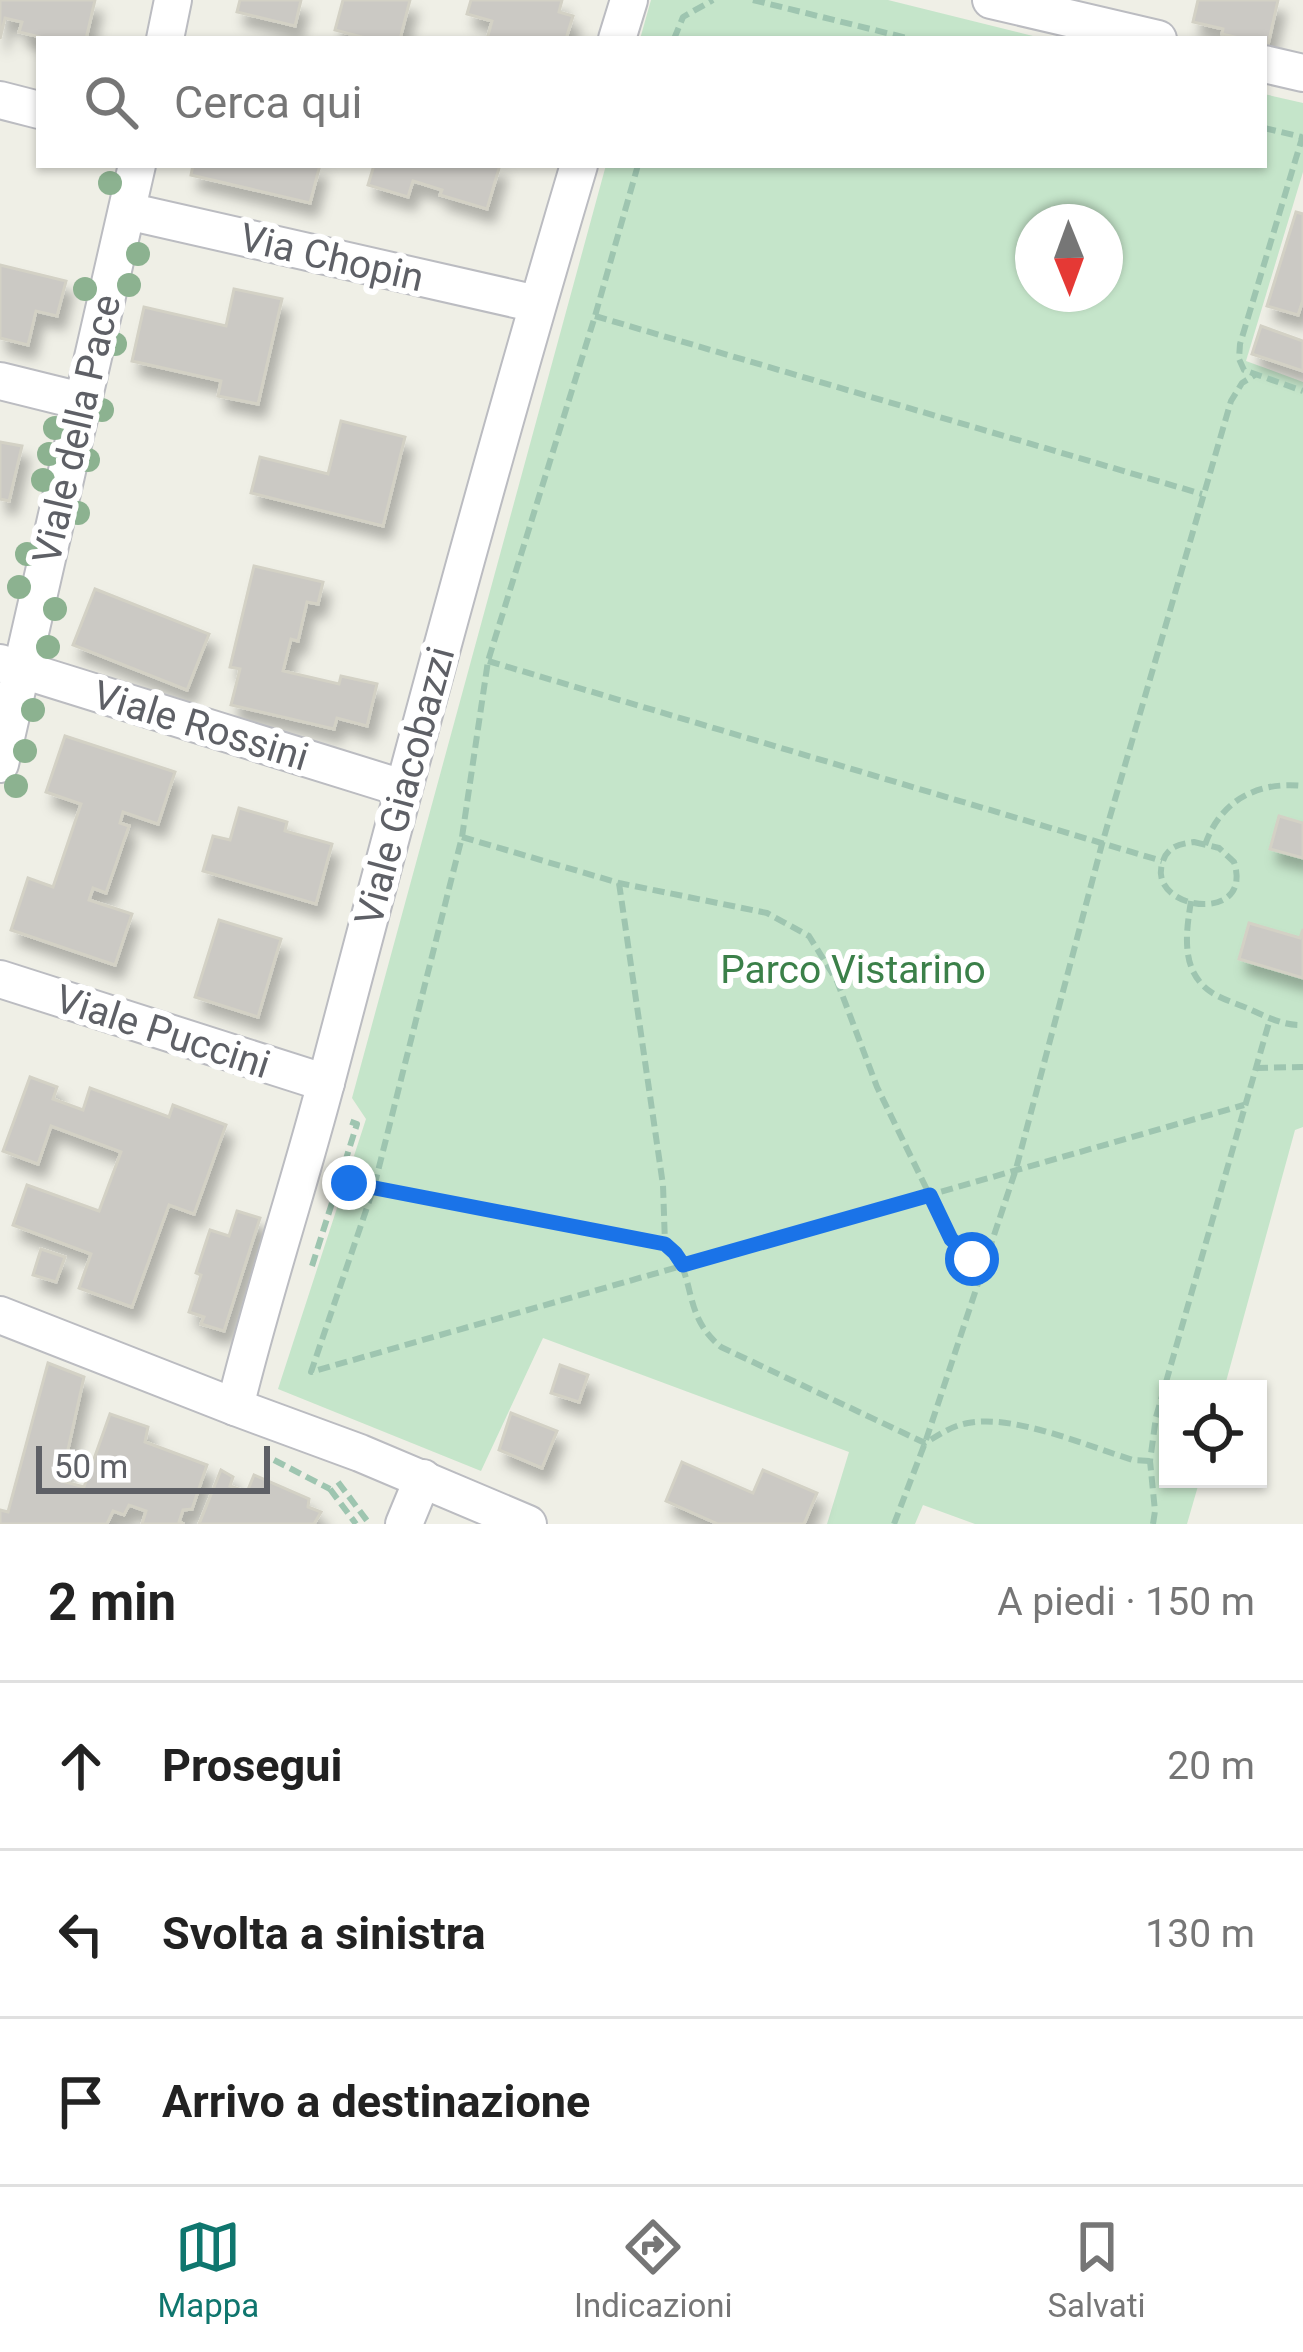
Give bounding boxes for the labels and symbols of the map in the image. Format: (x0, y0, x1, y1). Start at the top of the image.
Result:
north arrow (1015, 204, 1123, 312)
street label: Via Chopin (235, 215, 428, 301)
street label: Viale della Pace (24, 290, 130, 568)
street label: Viale Giacobazzi (346, 642, 464, 931)
street label: Viale Rossini (88, 671, 314, 780)
park label: Parco Vistarino (720, 947, 986, 993)
street label: Viale Puccini (50, 976, 276, 1088)
route end (322, 1156, 376, 1210)
route start (945, 1232, 999, 1286)
scale bar (36, 1440, 270, 1493)

